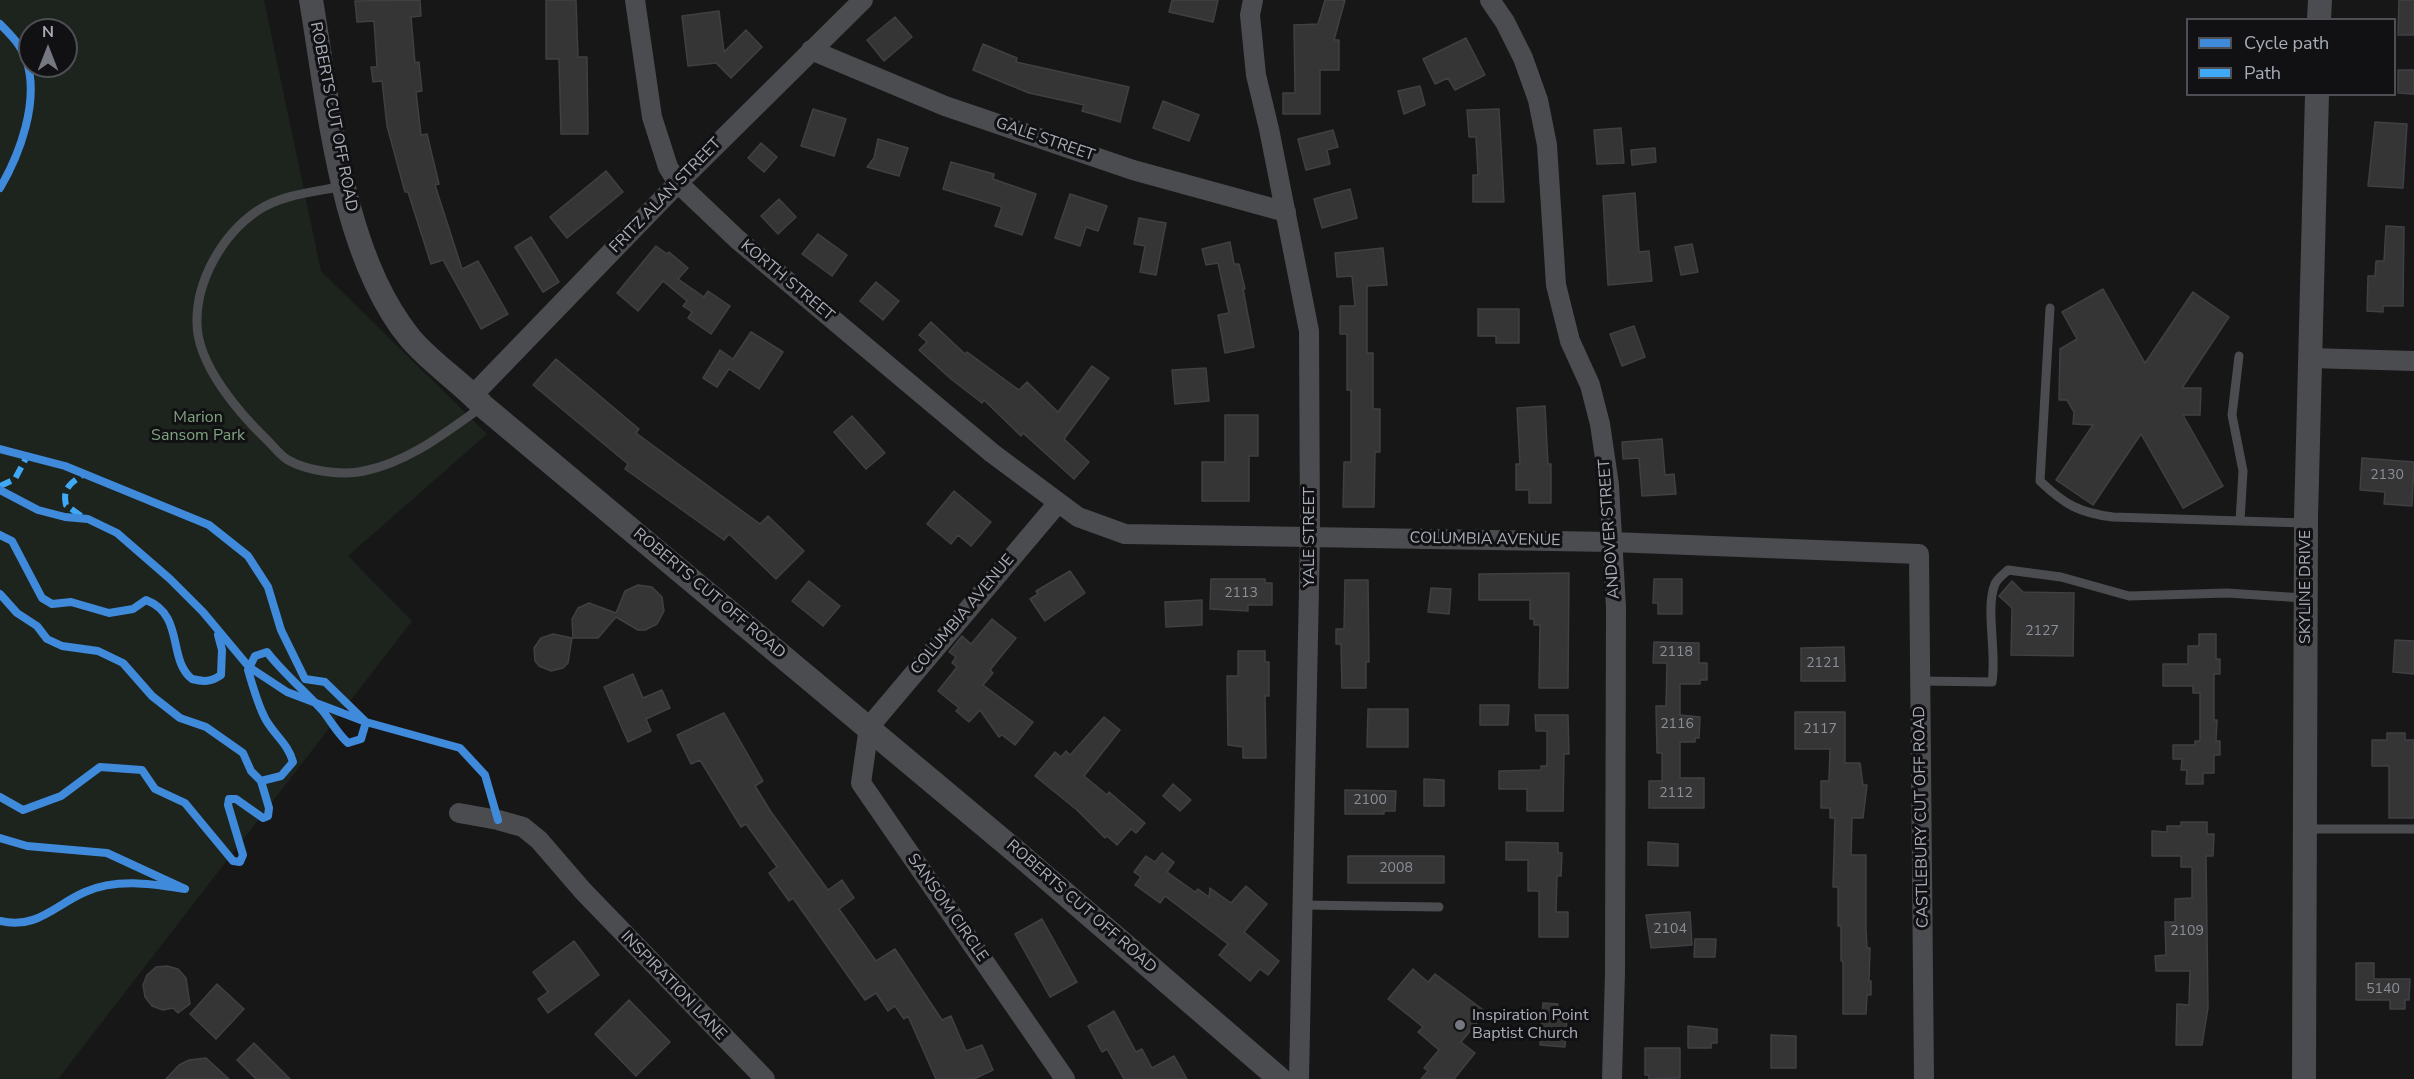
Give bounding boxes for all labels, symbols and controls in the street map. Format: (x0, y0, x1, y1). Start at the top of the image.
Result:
north arrow (18, 18, 78, 78)
legend (2186, 18, 2396, 96)
street label: ROBERTS CUT OFF ROAD (305, 20, 361, 214)
text: N (42, 21, 54, 43)
text: Cycle path (2244, 31, 2329, 55)
text: Path (2244, 61, 2281, 85)
street label: GALE STREET (993, 114, 1097, 166)
street label: FRITZ ALAN STREET (606, 135, 726, 257)
street label: KORTH STREET (736, 236, 838, 326)
park label: Marion Sansom Park (151, 408, 245, 446)
street label: ANDOVER STREET (1596, 458, 1624, 600)
house number: 2130 (2370, 468, 2404, 484)
street label: YALE STREET (1300, 487, 1320, 587)
street label: ROBERTS CUT OFF ROAD (629, 525, 789, 663)
street label: COLUMBIA AVENUE (1409, 529, 1561, 551)
street label: SKYLINE DRIVE (2296, 530, 2316, 644)
street label: COLUMBIA AVENUE (907, 551, 1019, 679)
house number: 2113 (1224, 586, 1258, 602)
house number: 2127 (2025, 624, 2059, 640)
house number: 2118 (1659, 645, 1693, 661)
house number: 2121 (1806, 656, 1840, 672)
street label: CASTLEBURY CUT OFF ROAD (1910, 706, 1934, 928)
house number: 2116 (1660, 717, 1694, 733)
house number: 2117 (1803, 722, 1837, 738)
house number: 2112 (1659, 786, 1693, 802)
house number: 2100 (1353, 793, 1387, 809)
street label: ROBERTS CUT OFF ROAD (1002, 836, 1160, 978)
street label: SANSOM CIRCLE (903, 850, 991, 966)
house number: 2008 (1379, 861, 1413, 877)
house number: 2104 (1653, 922, 1687, 938)
house number: 2109 (2170, 924, 2204, 940)
street label: INSPIRATION LANE (616, 927, 730, 1045)
house number: 5140 (2366, 982, 2400, 998)
place label: Inspiration Point Baptist Church (1472, 1006, 1589, 1044)
marker: Inspiration Point Baptist Church (1453, 1018, 1467, 1032)

